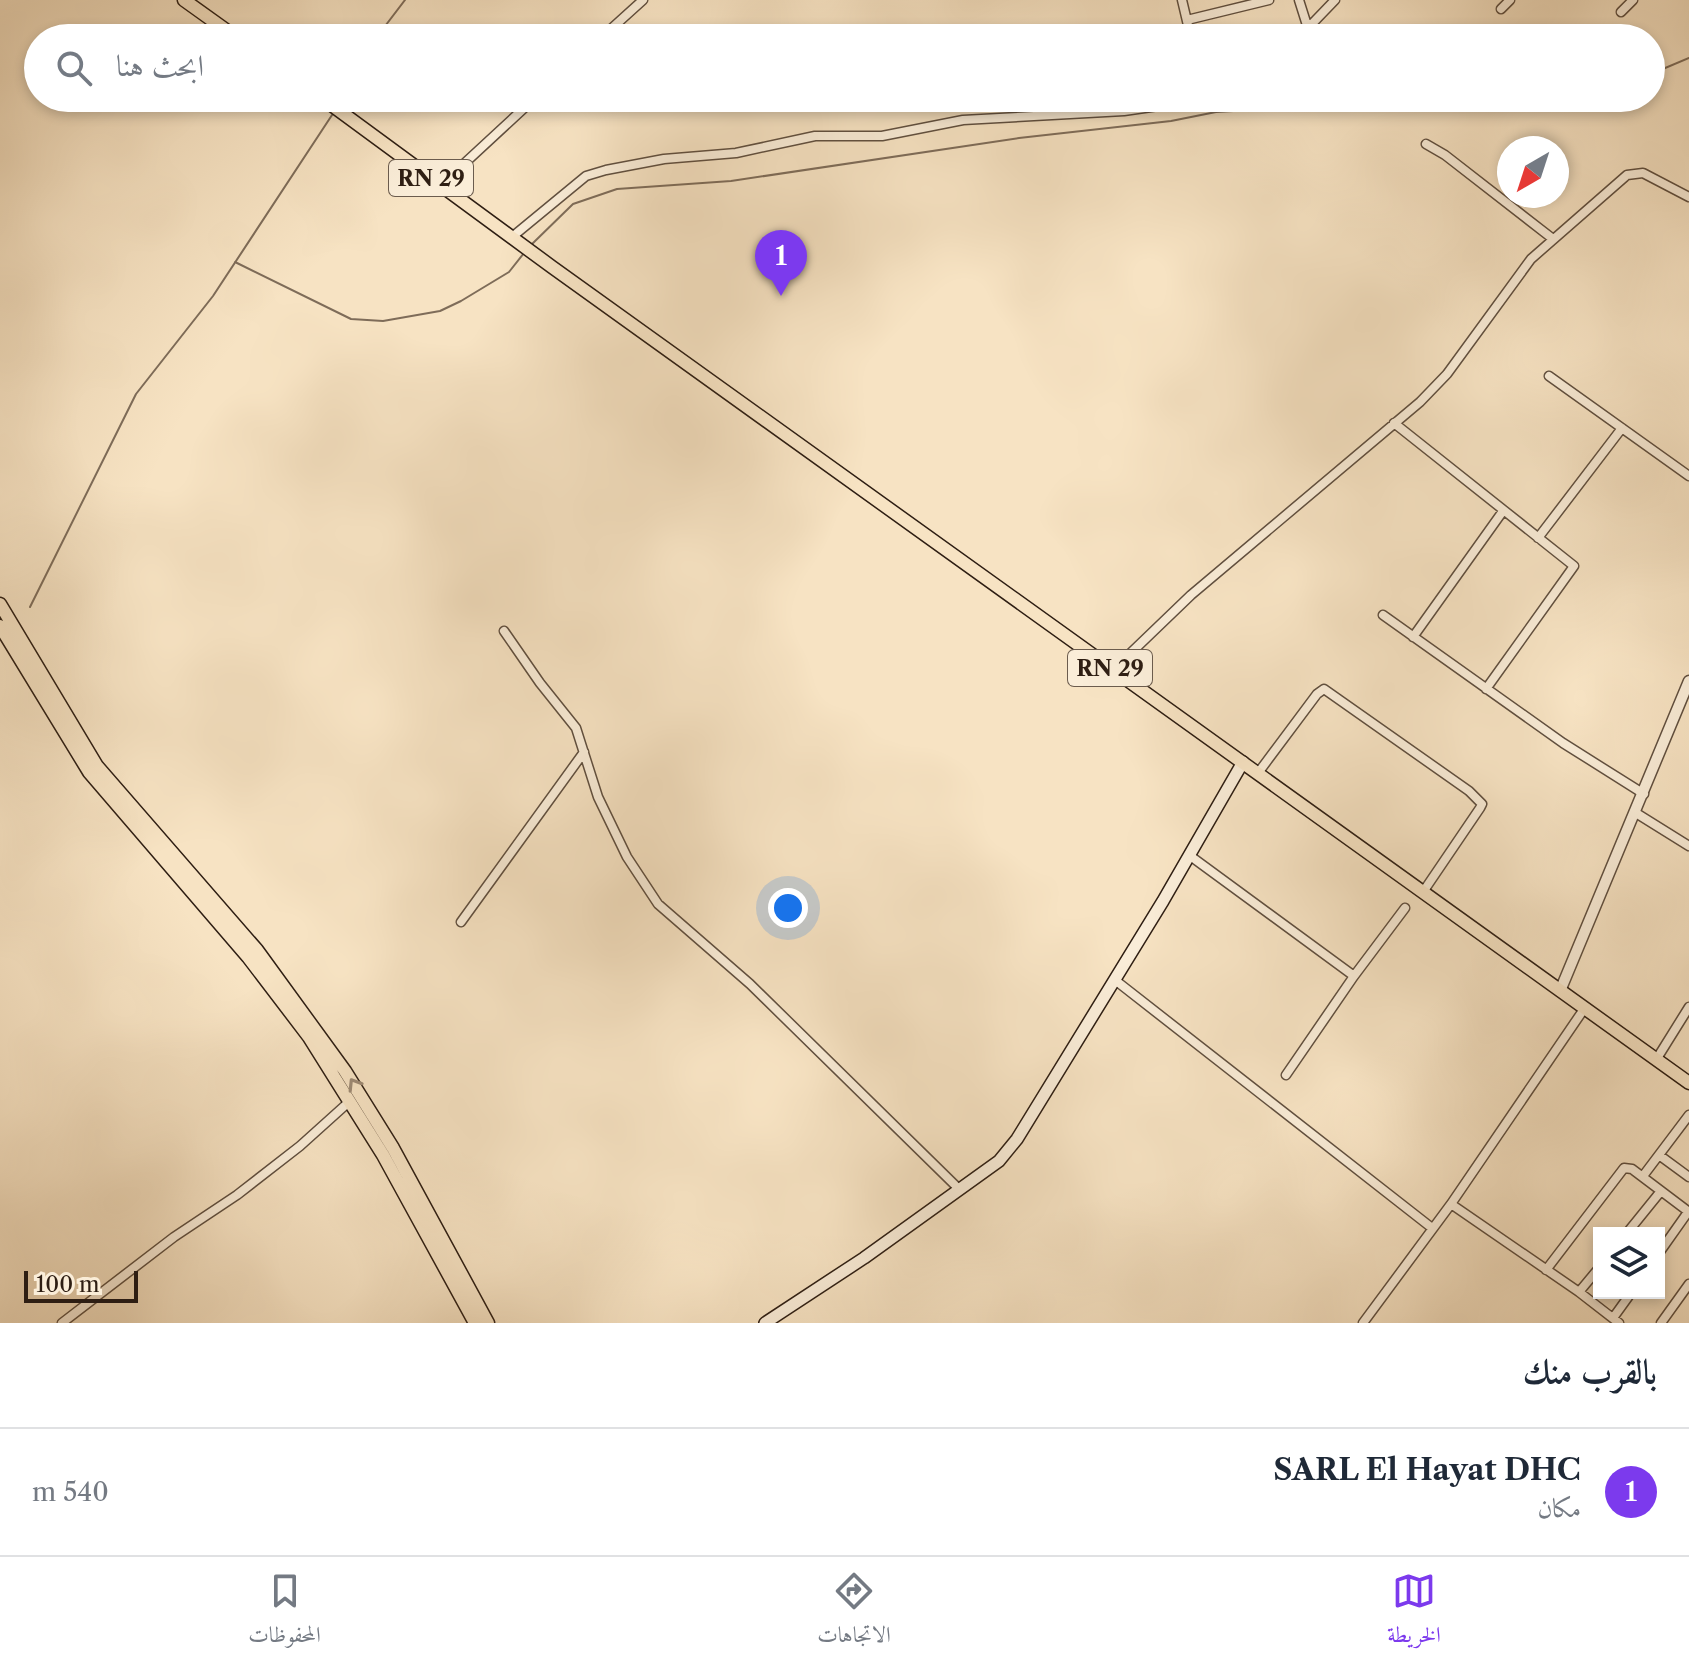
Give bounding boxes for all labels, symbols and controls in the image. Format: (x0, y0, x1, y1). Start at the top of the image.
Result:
search box (24, 24, 1665, 112)
icon: search (52, 46, 96, 90)
text: ابحث هنا (116, 47, 204, 84)
north arrow (1497, 136, 1569, 208)
road number: RN 29 (389, 160, 473, 196)
pin: 1 (755, 230, 807, 296)
road number: RN 29 (1068, 650, 1152, 686)
your location (768, 888, 808, 928)
one-way arrow (348, 1078, 363, 1093)
map controls (1593, 1227, 1665, 1299)
button: layers (1593, 1227, 1665, 1299)
scale bar (24, 1267, 138, 1303)
text: 100 m (36, 1271, 99, 1298)
text: بالقرب منك (1523, 1350, 1657, 1392)
text: SARL El Hayat DHC (1273, 1451, 1581, 1488)
text: 540 m (32, 1476, 109, 1508)
text: 1 (1625, 1476, 1637, 1508)
text: مكان (1537, 1492, 1581, 1524)
tab: المحفوظات (248, 1569, 321, 1656)
tab: الاتجاهات (817, 1569, 891, 1656)
tab: الخريطة (1387, 1569, 1441, 1656)

